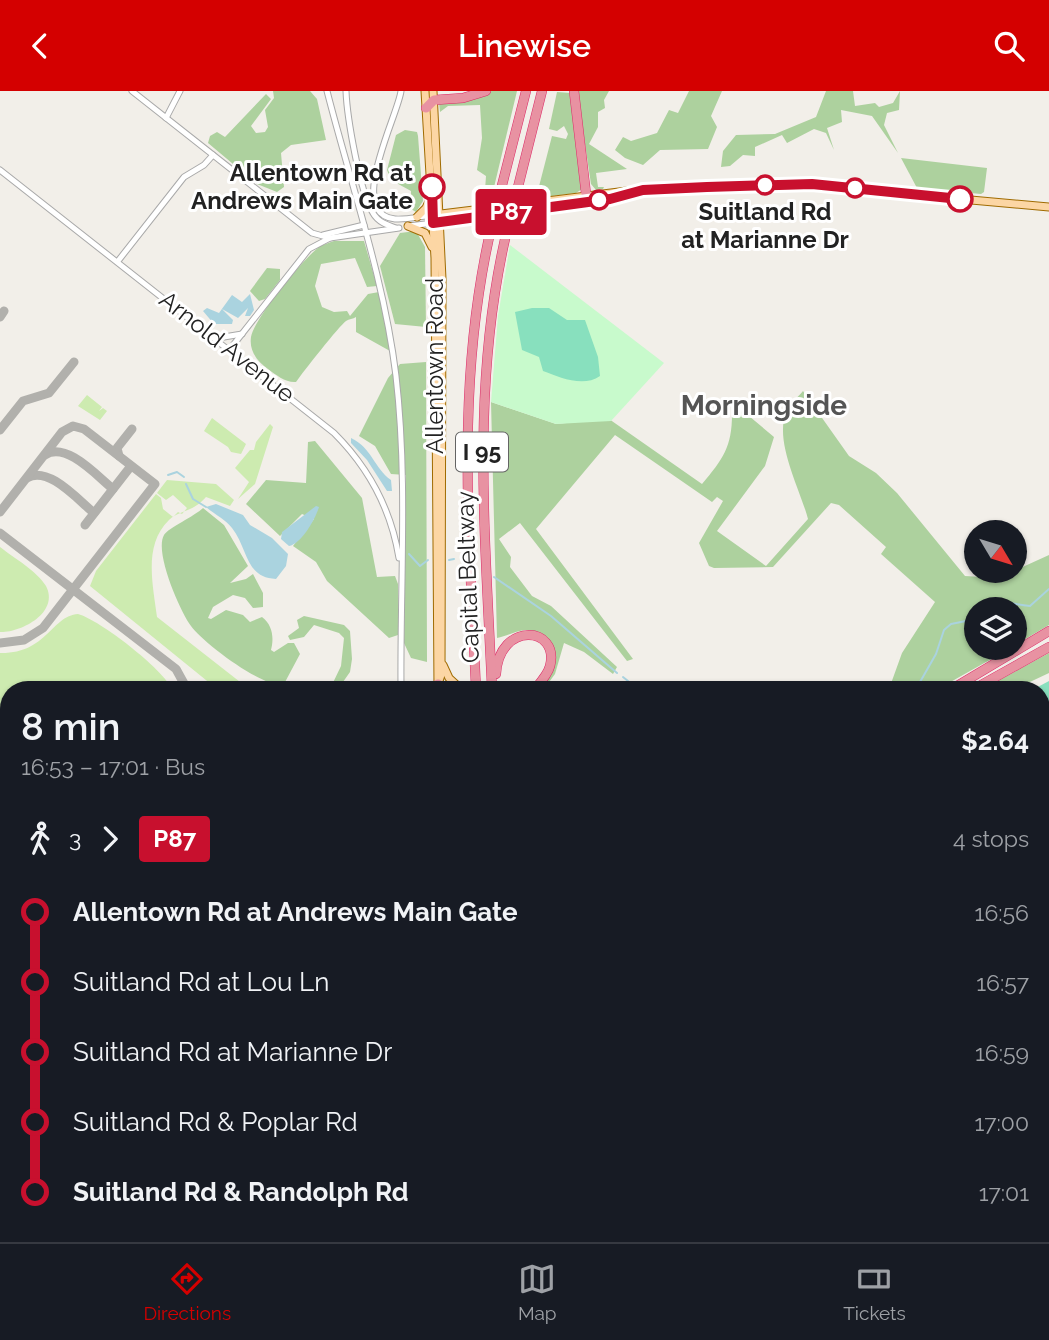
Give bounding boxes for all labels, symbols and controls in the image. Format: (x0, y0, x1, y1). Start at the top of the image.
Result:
icon: back (21, 27, 59, 65)
text: Linewise (458, 27, 591, 64)
icon: search (990, 27, 1028, 65)
place label: Allentown Rd at Andrews Main Gate (191, 158, 413, 215)
marker: Allentown Rd at Andrews Main Gate (419, 174, 445, 200)
marker: Suitland Rd at Marianne Dr (755, 175, 775, 195)
unlabelled marker (845, 178, 865, 198)
unlabelled marker (947, 186, 973, 212)
line badge: P87 (471, 189, 551, 235)
unlabelled marker (589, 190, 609, 210)
text: P87 (490, 197, 532, 226)
place label: Suitland Rd at Marianne Dr (681, 197, 849, 254)
street label: Allentown Road (420, 278, 449, 454)
street label: Arnold Avenue (154, 285, 301, 409)
district label: Morningside (681, 389, 847, 422)
road number: I 95 (456, 433, 508, 471)
street label: Capital Beltway (450, 490, 485, 664)
north arrow (964, 520, 1027, 583)
map controls (964, 520, 1027, 660)
button: layers (964, 597, 1027, 660)
text: 8 min (21, 704, 120, 749)
text: $2.64 (961, 726, 1029, 756)
text: 16:53 – 17:01 · Bus (21, 753, 205, 780)
icon: walk (21, 820, 59, 858)
icon: forward (91, 820, 129, 858)
text: P87 (153, 824, 196, 853)
text: 3 (69, 825, 81, 852)
text: 4 stops (953, 825, 1029, 852)
text: Allentown Rd at Andrews Main Gate (73, 897, 517, 927)
text: 16:56 (975, 899, 1029, 926)
text: Suitland Rd at Lou Ln (73, 967, 329, 997)
text: 16:57 (976, 969, 1029, 996)
text: Suitland Rd at Marianne Dr (73, 1037, 392, 1067)
text: 16:59 (975, 1039, 1029, 1066)
text: Suitland Rd & Poplar Rd (73, 1107, 358, 1137)
text: 17:00 (974, 1109, 1029, 1136)
text: Suitland Rd & Randolph Rd (73, 1177, 409, 1207)
text: 17:01 (979, 1179, 1029, 1206)
tab: Directions (143, 1260, 231, 1324)
tab: Map (518, 1260, 557, 1324)
tab: Tickets (843, 1260, 906, 1324)

